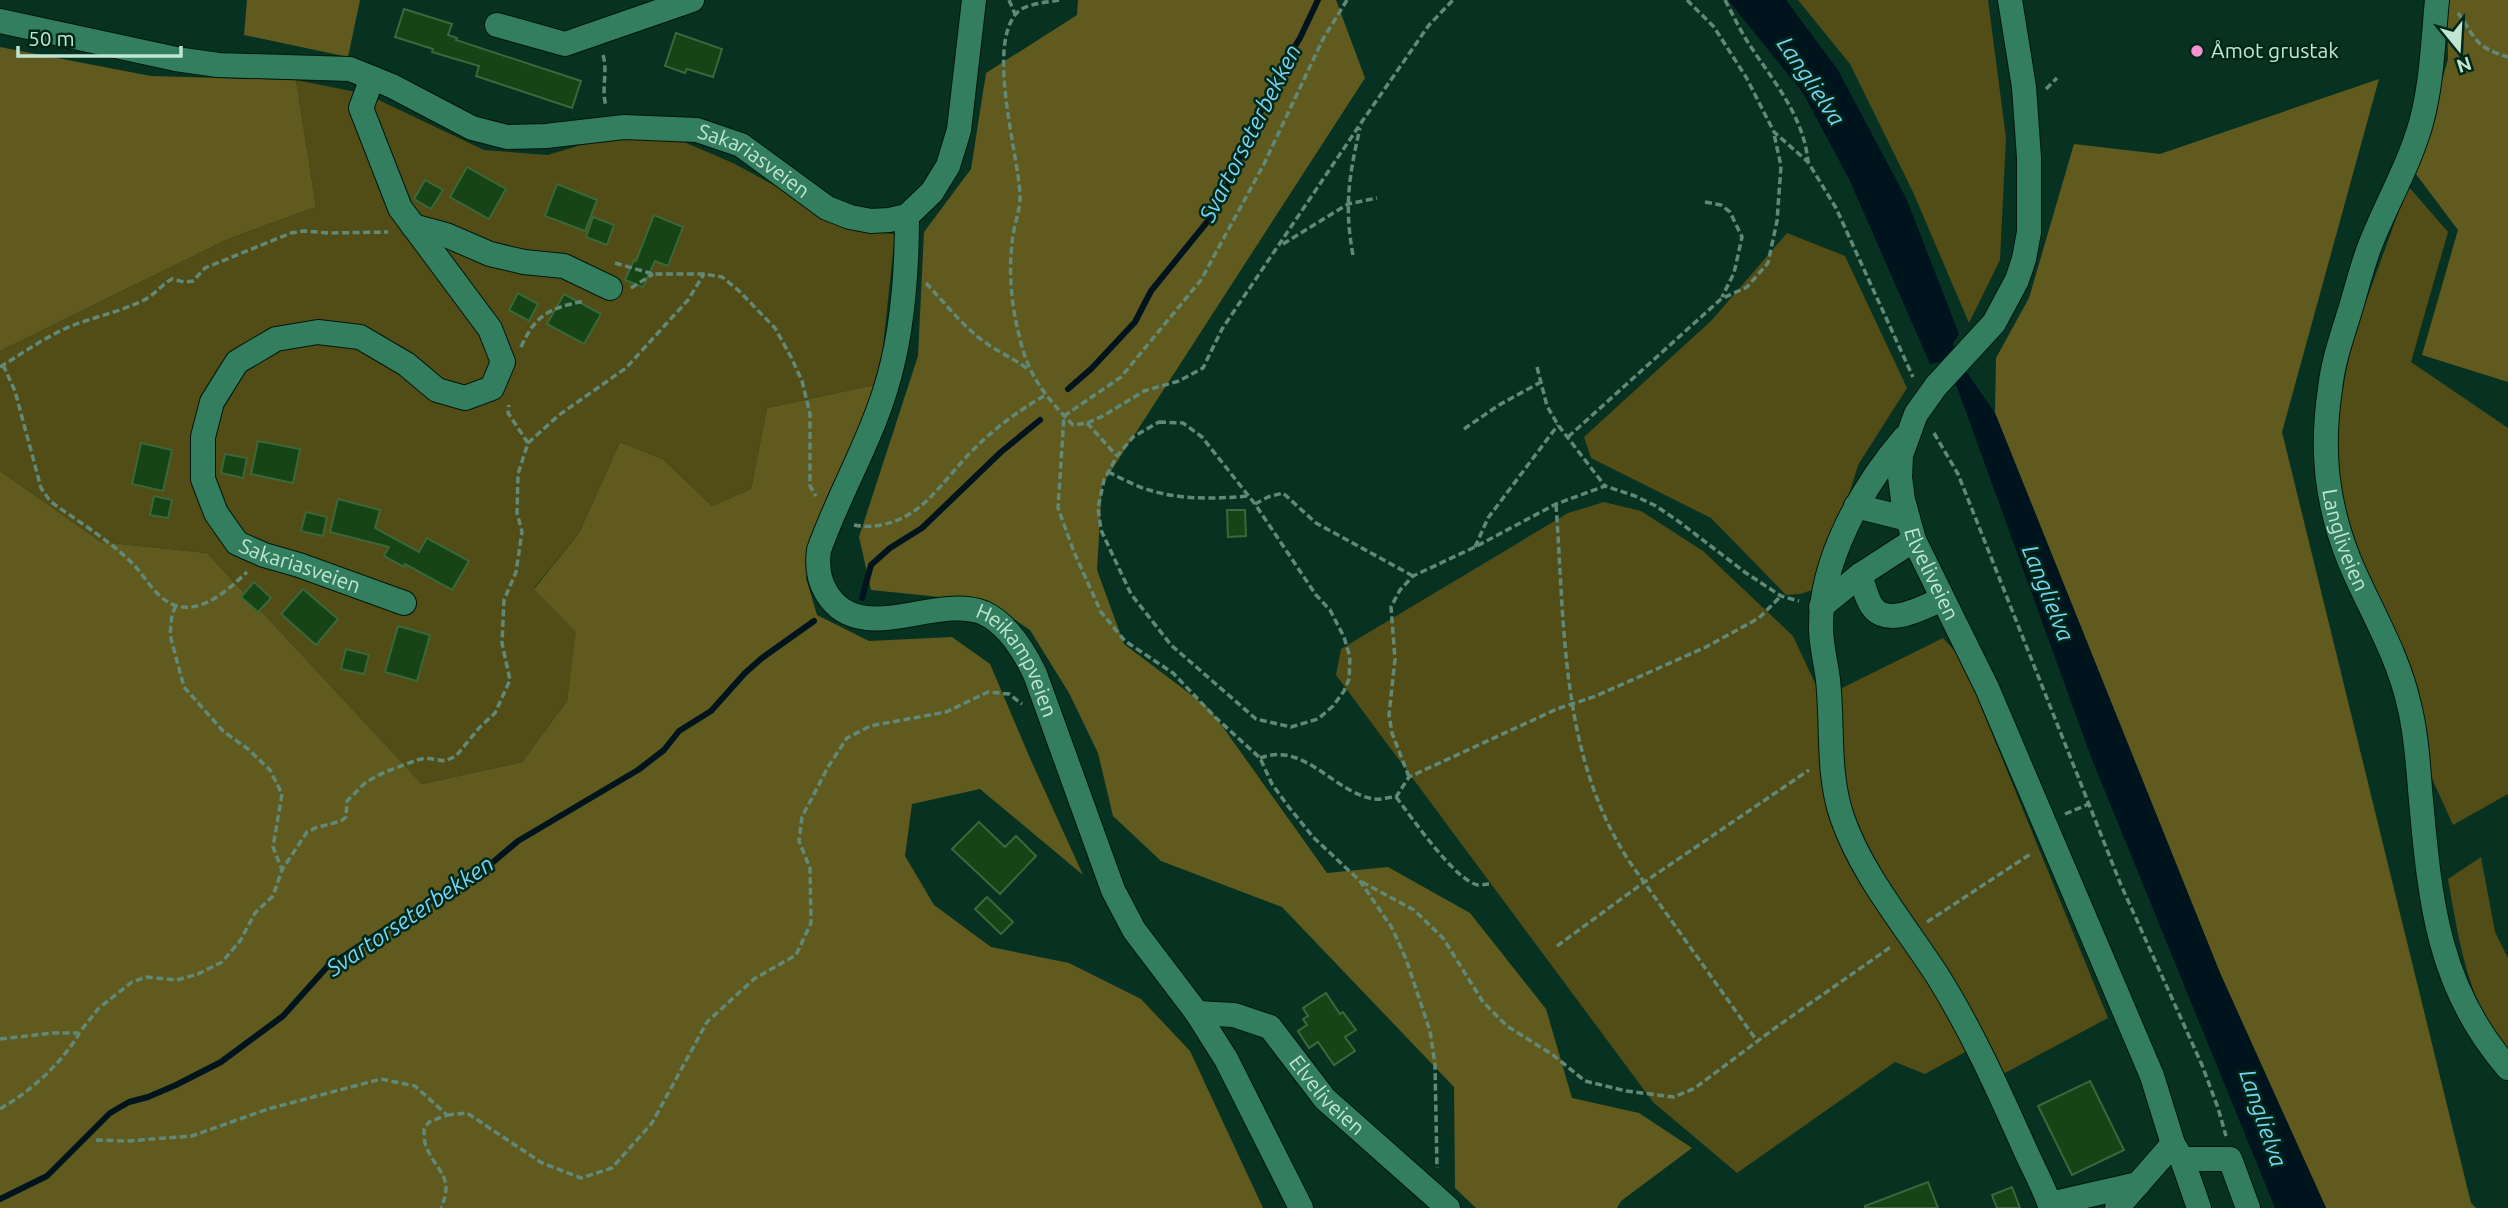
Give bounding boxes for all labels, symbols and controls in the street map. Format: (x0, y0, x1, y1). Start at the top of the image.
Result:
scale bar (18, 14, 180, 58)
north arrow (2424, 14, 2494, 84)
text: 50 m (28, 26, 75, 50)
water label: Langlielva (1773, 32, 1850, 130)
place label: Åmot grustak (2211, 38, 2339, 62)
water label: Svartorseterbekken (1194, 40, 1305, 227)
marker: Åmot grustak (2189, 43, 2205, 59)
text: N (2454, 53, 2474, 78)
street label: Sakariasveien (695, 118, 815, 202)
street label: Langliveien (2318, 487, 2374, 595)
street label: Elveliveien (1900, 525, 1965, 624)
street label: Sakariasveien (236, 533, 364, 597)
water label: Langlielva (2018, 541, 2079, 645)
street label: Heikampveien (973, 598, 1063, 720)
water label: Svartorseterbekken (321, 851, 498, 981)
street label: Elveliveien (1285, 1050, 1370, 1139)
water label: Langlielva (2235, 1066, 2292, 1170)

